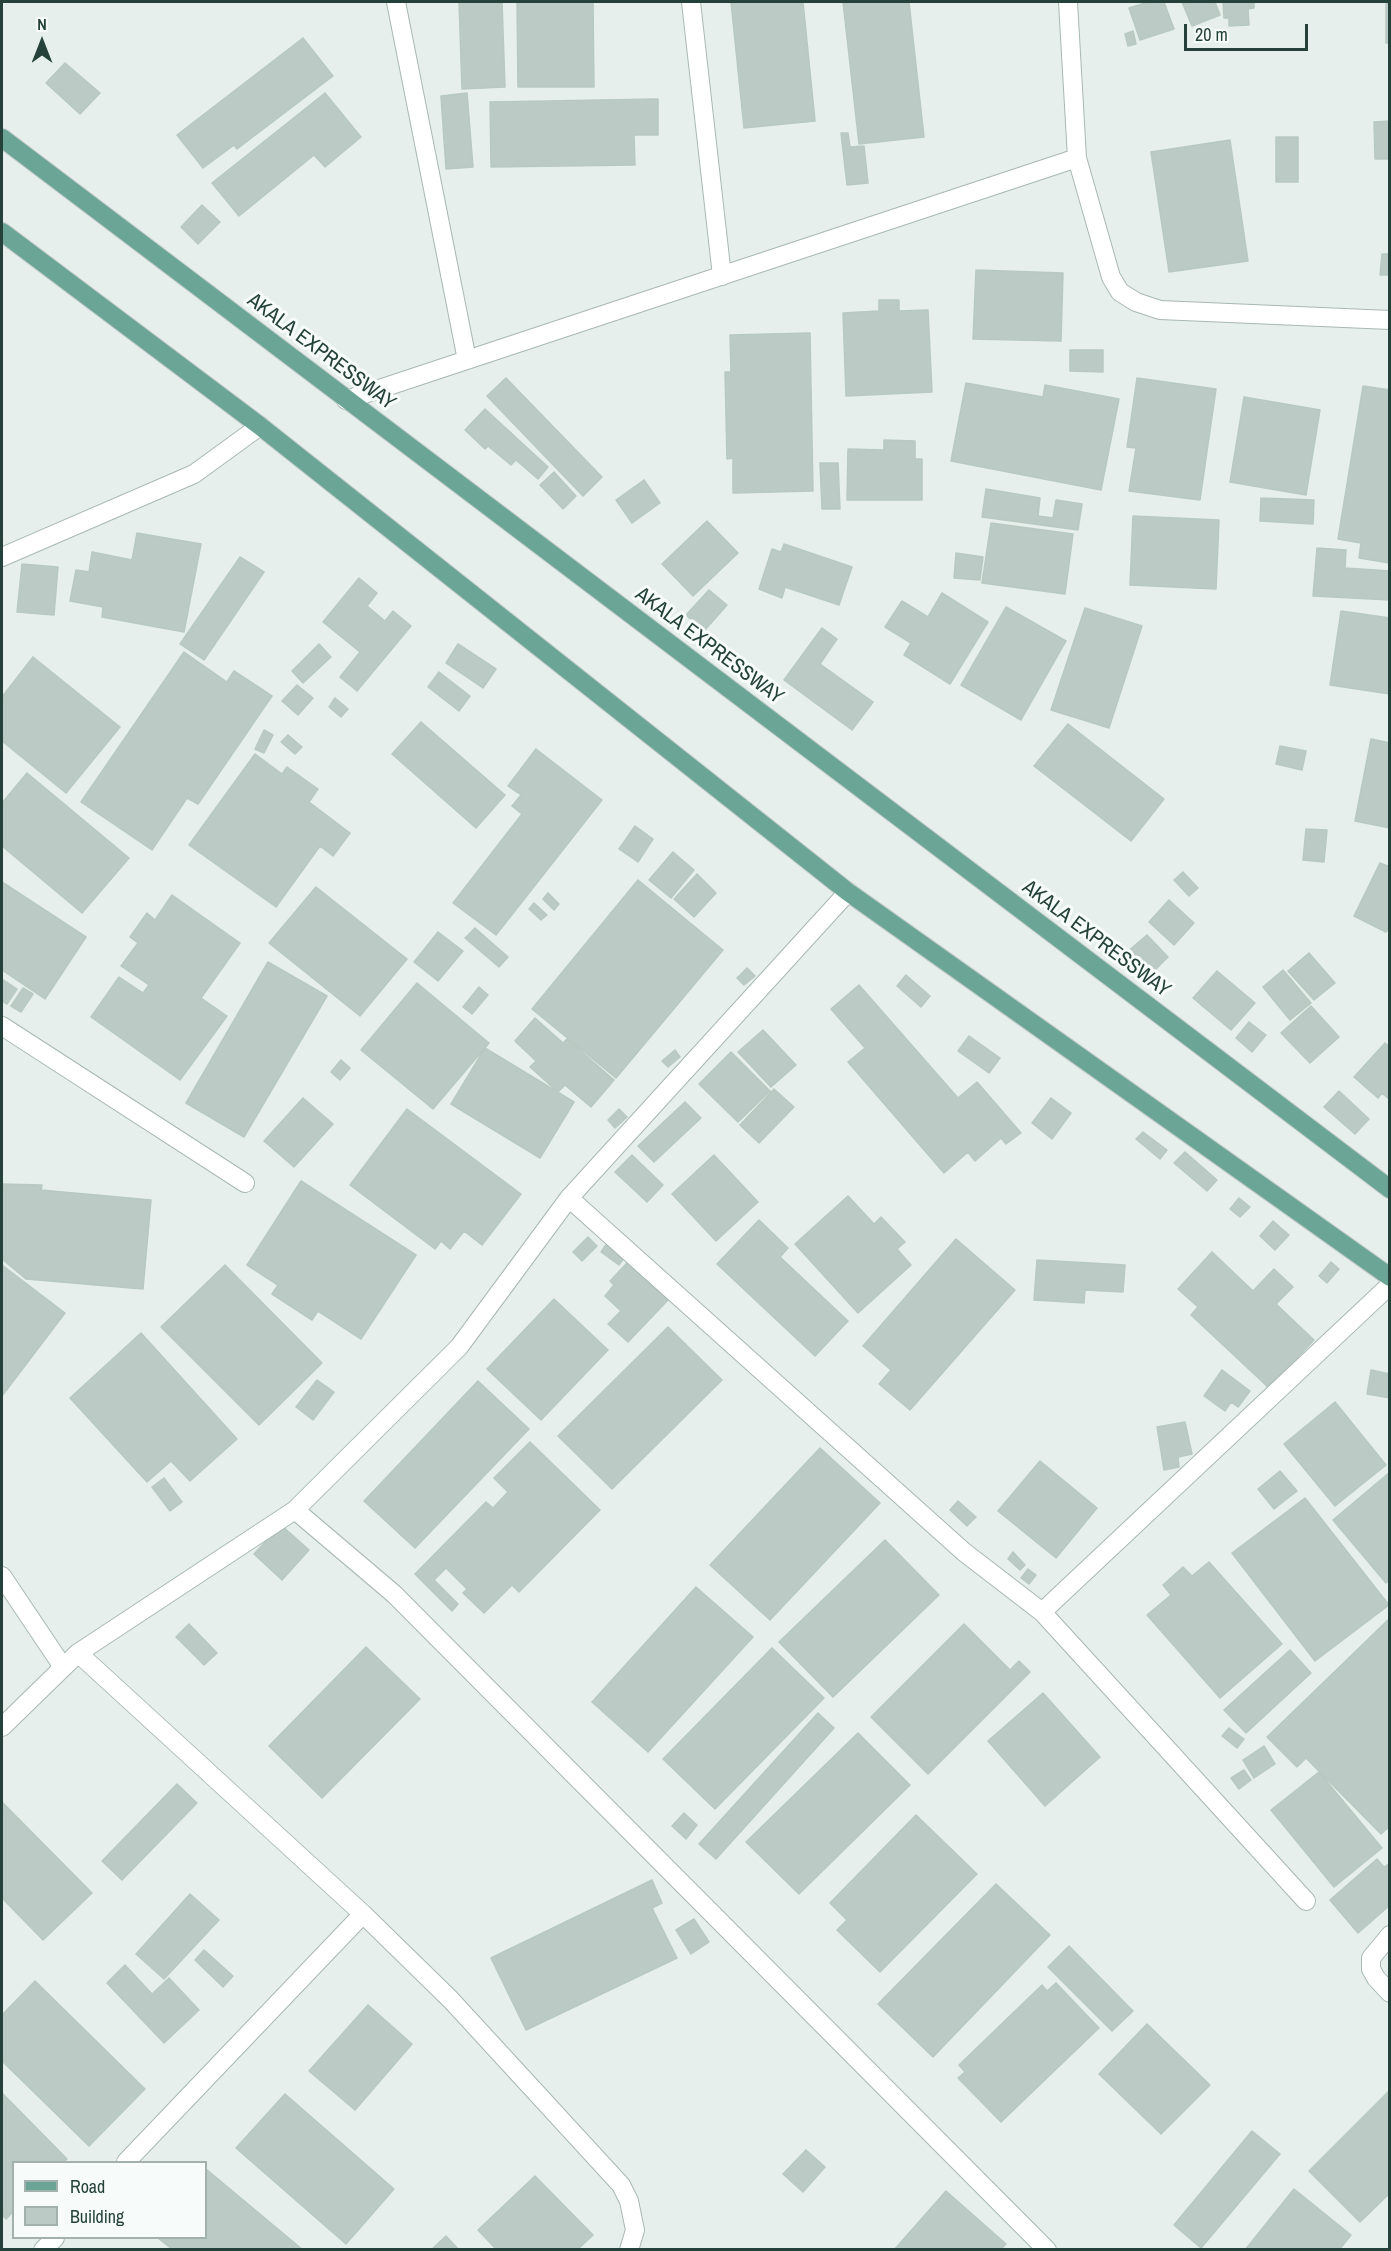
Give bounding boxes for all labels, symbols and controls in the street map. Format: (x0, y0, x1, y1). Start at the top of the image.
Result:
north arrow (12, 12, 72, 72)
scale bar (1187, 12, 1312, 50)
text: N (37, 13, 47, 35)
text: 20 m (1195, 22, 1228, 47)
street label: AKALA EXPRESSWAY (242, 288, 400, 416)
street label: AKALA EXPRESSWAY (630, 582, 788, 710)
street label: AKALA EXPRESSWAY (1017, 875, 1175, 1003)
legend (12, 2161, 207, 2239)
text: Road (70, 2174, 105, 2199)
text: Building (70, 2204, 124, 2229)

